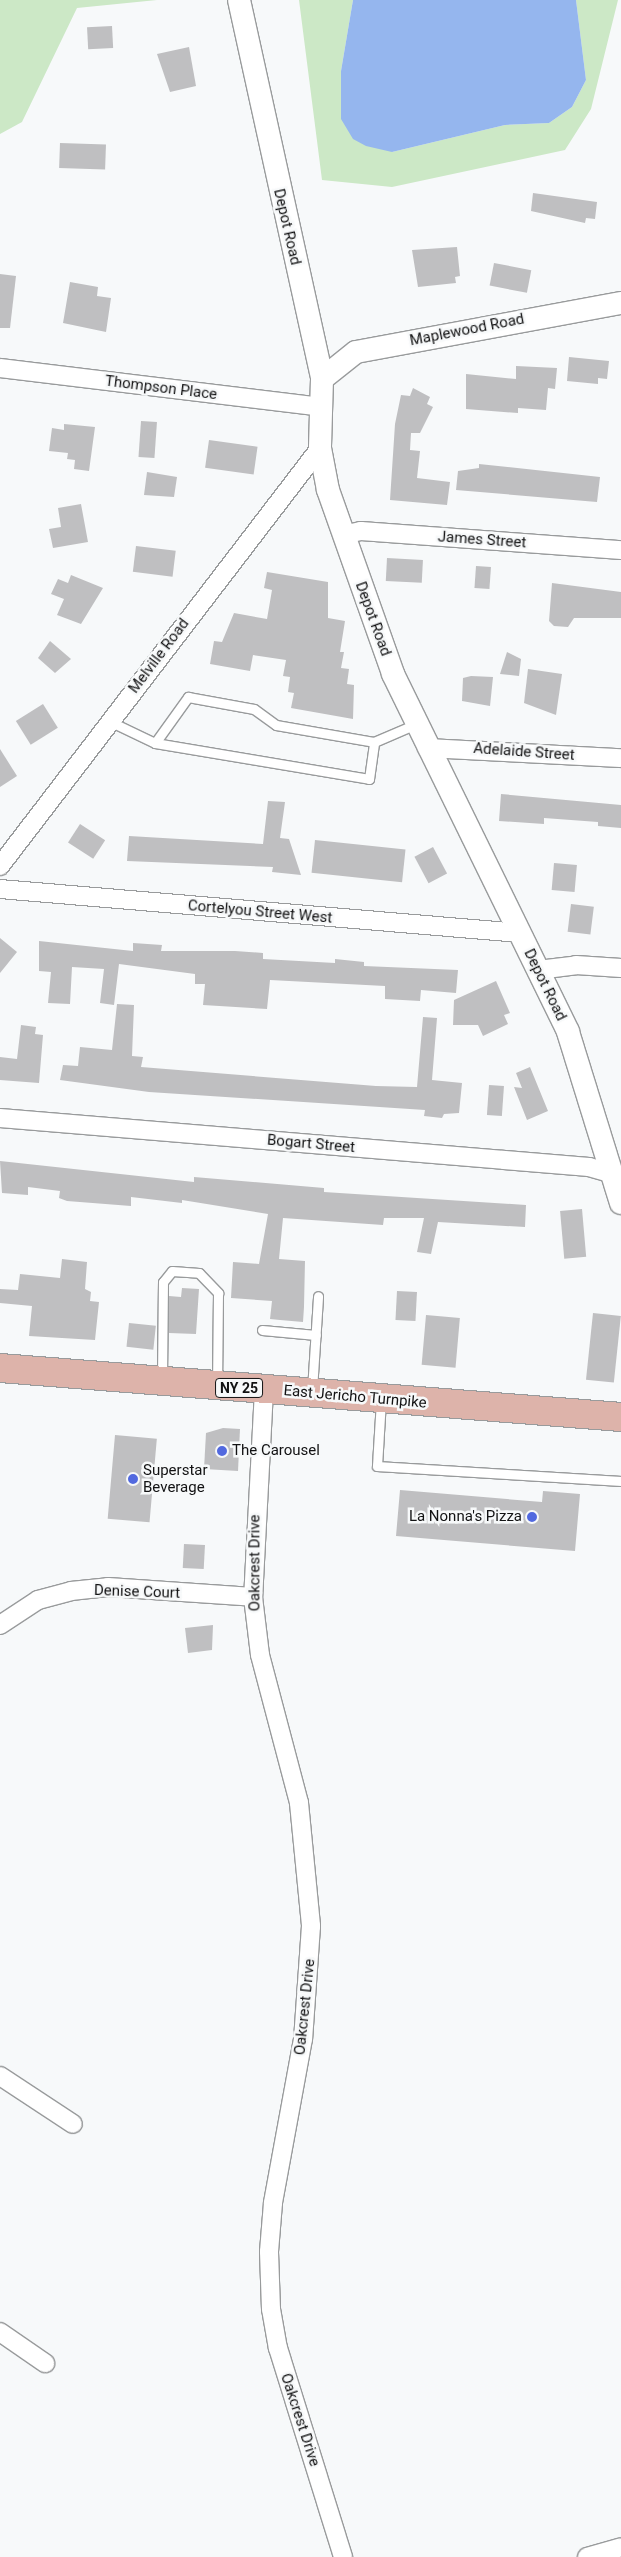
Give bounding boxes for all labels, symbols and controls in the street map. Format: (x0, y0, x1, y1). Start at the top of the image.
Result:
street label: Depot Road (269, 187, 305, 267)
street label: Maplewood Road (408, 310, 526, 350)
street label: Thompson Place (104, 372, 218, 404)
street label: James Street (437, 528, 527, 552)
street label: Depot Road (351, 579, 395, 659)
street label: Melville Road (125, 615, 193, 697)
street label: Adelaide Street (473, 739, 575, 765)
street label: Cortelyou Street West (187, 897, 333, 927)
street label: Depot Road (520, 946, 570, 1024)
street label: Bogart Street (266, 1131, 356, 1157)
road number: NY 25 (214, 1376, 264, 1400)
street label: East Jericho Turnpike (283, 1382, 427, 1412)
place label: The Carousel (232, 1442, 320, 1460)
marker: The Carousel (216, 1445, 228, 1457)
place label: Superstar Beverage (143, 1461, 208, 1496)
marker: Superstar Beverage (127, 1473, 139, 1485)
place label: La Nonna's Pizza (409, 1508, 522, 1526)
marker: La Nonna's Pizza (526, 1511, 538, 1523)
street label: Oakcrest Drive (246, 1515, 264, 1611)
street label: Denise Court (94, 1582, 180, 1602)
street label: Oakcrest Drive (291, 1958, 319, 2056)
street label: Oakcrest Drive (276, 2371, 324, 2469)

